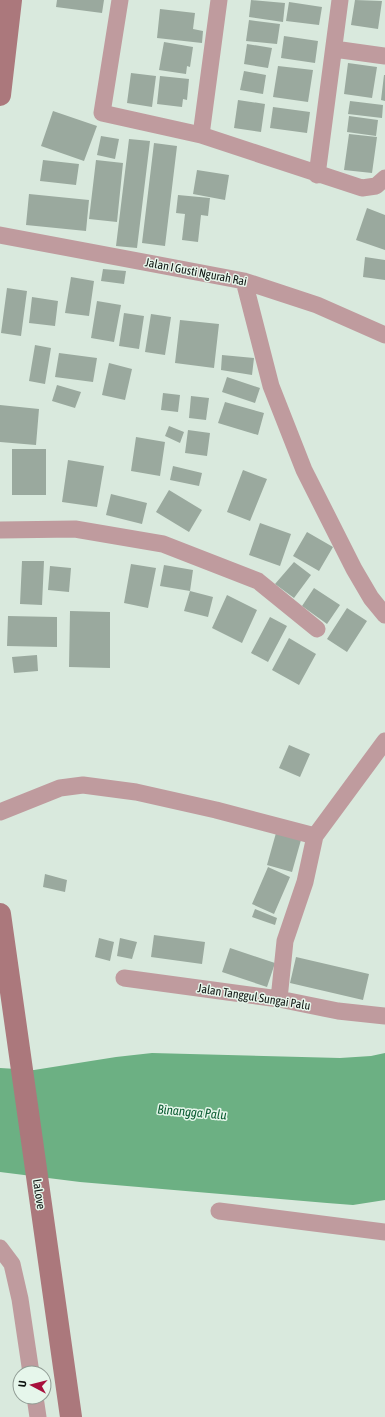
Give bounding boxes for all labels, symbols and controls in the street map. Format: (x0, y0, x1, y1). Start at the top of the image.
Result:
street label: Jalan I Gusti Ngurah Rai (144, 255, 248, 289)
street label: Jalan Tanggul Sungai Palu (197, 981, 312, 1013)
water label: Binangga Palu (157, 1102, 227, 1122)
street label: LaLove (30, 1178, 48, 1210)
north arrow (12, 1365, 52, 1405)
text: U (16, 1380, 28, 1388)

